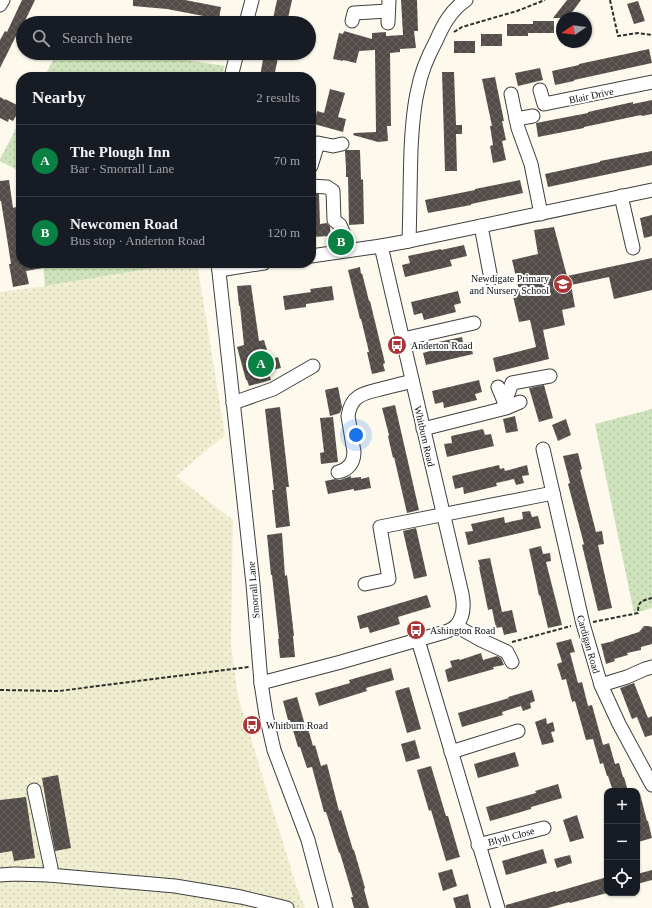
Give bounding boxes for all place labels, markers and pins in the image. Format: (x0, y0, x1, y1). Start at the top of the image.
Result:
pin: B (328, 227, 354, 257)
place label: Newdigate Primary and Nursery School (470, 273, 549, 296)
school or university icon: Newdigate Primary and Nursery School (552, 273, 574, 295)
bus stop icon: Anderton Road (386, 334, 408, 356)
place label: Anderton Road (411, 340, 472, 351)
pin: A (248, 349, 274, 379)
bus stop icon: Ashington Road (405, 619, 427, 641)
place label: Ashington Road (430, 625, 495, 636)
bus stop icon: Whitburn Road (241, 714, 263, 736)
place label: Whitburn Road (266, 720, 328, 731)

